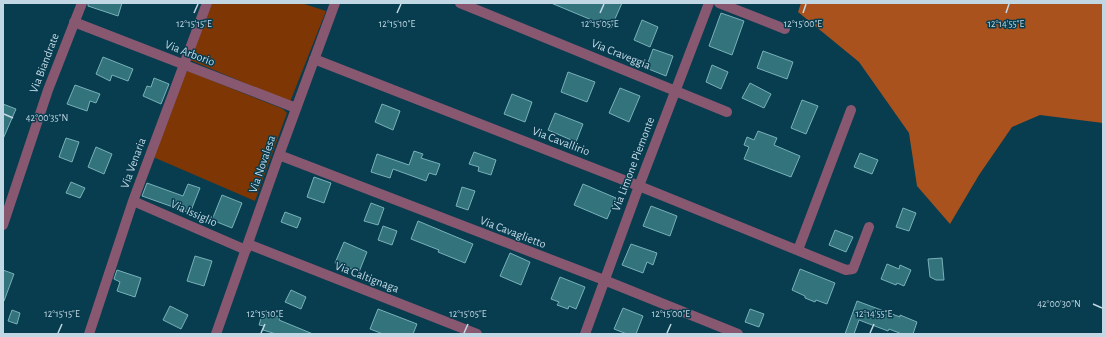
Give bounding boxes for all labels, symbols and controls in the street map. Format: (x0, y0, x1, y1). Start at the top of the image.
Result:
text: 12°15'15"E (176, 19, 212, 29)
text: 12°15'10"E (379, 19, 415, 29)
text: 12°15'05"E (581, 19, 619, 29)
text: 12°15'00"E (784, 19, 822, 29)
text: 12°14'55"E (988, 19, 1025, 29)
street label: Via Biandrate (27, 32, 61, 94)
street label: Via Craveggia (590, 37, 653, 71)
street label: Via Arborio (163, 38, 217, 68)
text: 42°00'35"N (26, 113, 68, 123)
street label: Via Limone Piemonte (610, 115, 656, 213)
street label: Via Cavallirio (530, 125, 592, 158)
street label: Via Novalesa (247, 133, 278, 194)
street label: Via Venaria (118, 136, 148, 190)
street label: Via Issiglio (169, 197, 219, 229)
street label: Via Cavaglietto (478, 214, 548, 250)
street label: Via Caltignaga (333, 259, 401, 295)
text: 42°00'30"N (1037, 299, 1081, 309)
text: 12°15'15"E (44, 309, 80, 319)
text: 12°15'10"E (247, 309, 283, 319)
text: 12°15'05"E (449, 309, 487, 319)
text: 12°15'00"E (652, 309, 690, 319)
text: 12°14'55"E (856, 309, 893, 319)

